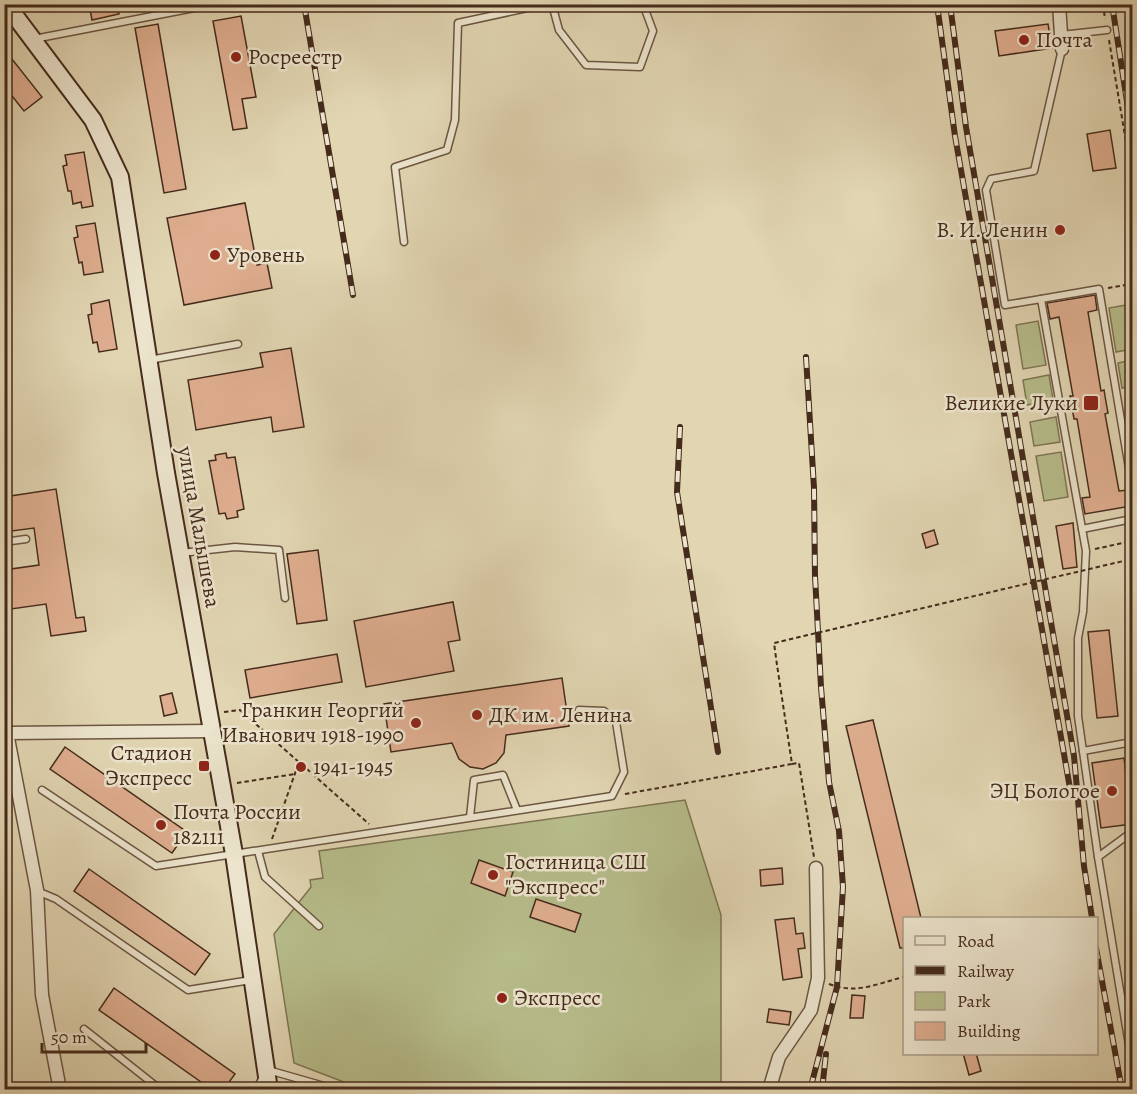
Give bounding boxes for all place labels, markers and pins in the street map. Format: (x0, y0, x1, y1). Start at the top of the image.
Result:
place label: Почта (1036, 25, 1094, 55)
marker: Почта (1017, 33, 1031, 47)
place label: Росреестр (248, 42, 342, 72)
marker: Росреестр (229, 50, 243, 64)
place label: В. И. Ленин (936, 215, 1048, 245)
marker: В. И. Ленин (1053, 223, 1067, 237)
place label: Уровень (227, 240, 305, 270)
marker: Уровень (208, 248, 222, 262)
place label: Великие Луки (945, 388, 1078, 418)
marker: Великие Луки (1082, 394, 1100, 412)
place label: Гранкин Георгий Иванович 1918-1990 (222, 695, 404, 750)
place label: ДК им. Ленина (489, 700, 633, 730)
marker: ДК им. Ленина (470, 708, 484, 722)
marker: Гранкин Георгий Иванович 1918-1990 (409, 716, 423, 730)
place label: Стадион Экспресс (105, 738, 192, 793)
place label: 1941-1945 (313, 752, 393, 782)
marker: Стадион Экспресс (197, 759, 211, 773)
marker: 1941-1945 (294, 760, 308, 774)
place label: ЭЦ Бологое (990, 776, 1100, 806)
marker: ЭЦ Бологое (1105, 784, 1119, 798)
place label: Почта России 182111 (173, 797, 301, 852)
marker: Почта России 182111 (154, 818, 168, 832)
place label: Гостиница СШ "Экспресс" (505, 847, 647, 902)
marker: Гостиница СШ "Экспресс" (486, 868, 500, 882)
place label: Экспресс (514, 983, 601, 1013)
marker: Экспресс (495, 991, 509, 1005)

